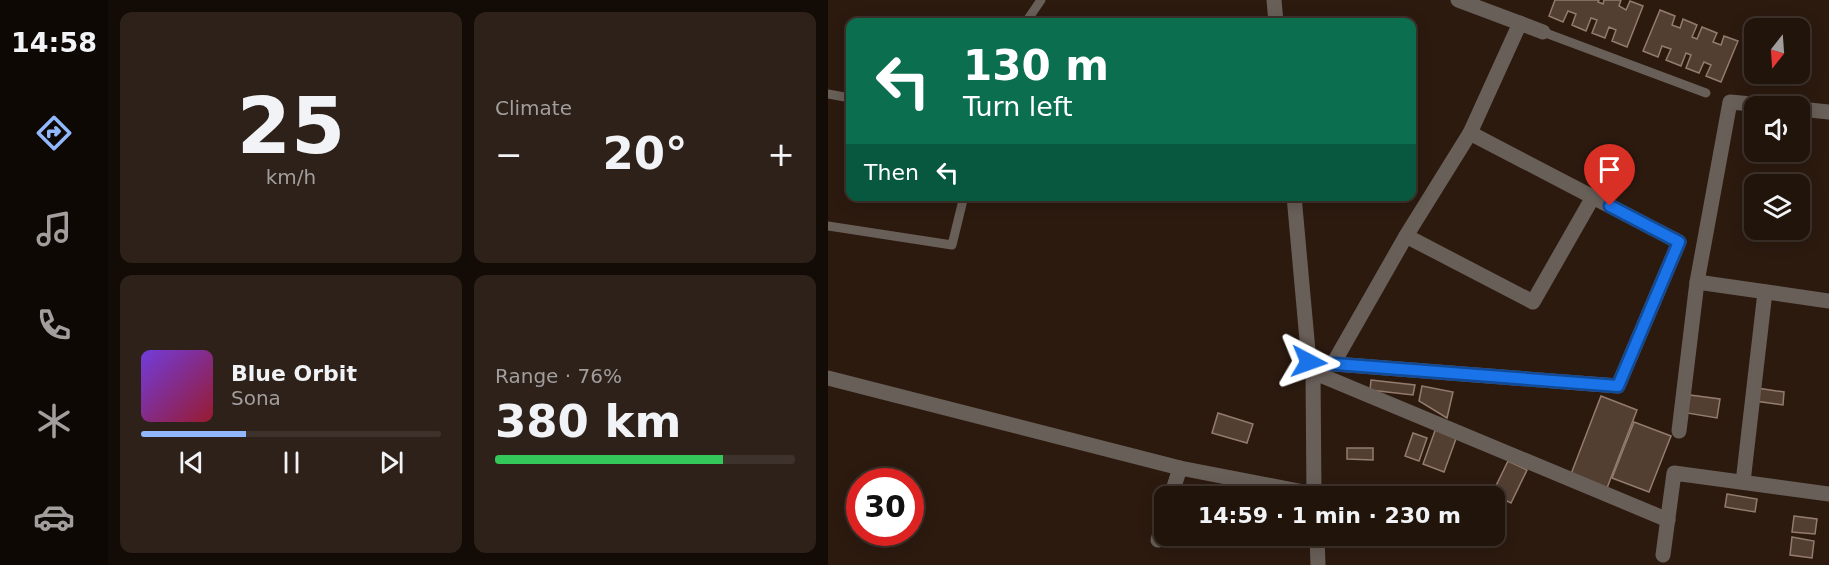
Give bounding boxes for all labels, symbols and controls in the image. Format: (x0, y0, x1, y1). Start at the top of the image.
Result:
north arrow (1744, 18, 1810, 84)
map controls (1744, 18, 1810, 240)
text: 14:58 (11, 27, 97, 58)
text: 130 m (963, 41, 1109, 90)
icon: left (864, 42, 942, 120)
text: 25 (237, 81, 345, 171)
text: Turn left (963, 91, 1073, 122)
text: Climate (495, 96, 572, 120)
button: sound (1744, 96, 1810, 162)
icon: directions (33, 112, 75, 154)
text: 20° (602, 127, 688, 180)
text: − (495, 135, 523, 174)
text: + (767, 135, 795, 174)
pin (1584, 144, 1635, 206)
icon: arrive (1593, 153, 1626, 186)
icon: left (931, 156, 964, 189)
text: Then (864, 160, 919, 185)
text: km/h (266, 165, 316, 189)
button: layers (1744, 174, 1810, 240)
icon: music (33, 208, 75, 250)
icon: phone (33, 304, 75, 346)
position arrow (1277, 330, 1341, 394)
text: Blue Orbit (231, 361, 357, 386)
text: Range · 76% (495, 364, 622, 388)
text: Sona (231, 386, 281, 410)
text: 380 km (495, 395, 681, 448)
icon: climate (33, 400, 75, 442)
icon: previous (175, 446, 208, 479)
icon: pause (275, 446, 308, 479)
icon: next (375, 446, 408, 479)
speed limit sign: 30 (846, 468, 924, 546)
icon: car (33, 496, 75, 538)
text: 14:59 · 1 min · 230 m (1198, 503, 1461, 528)

